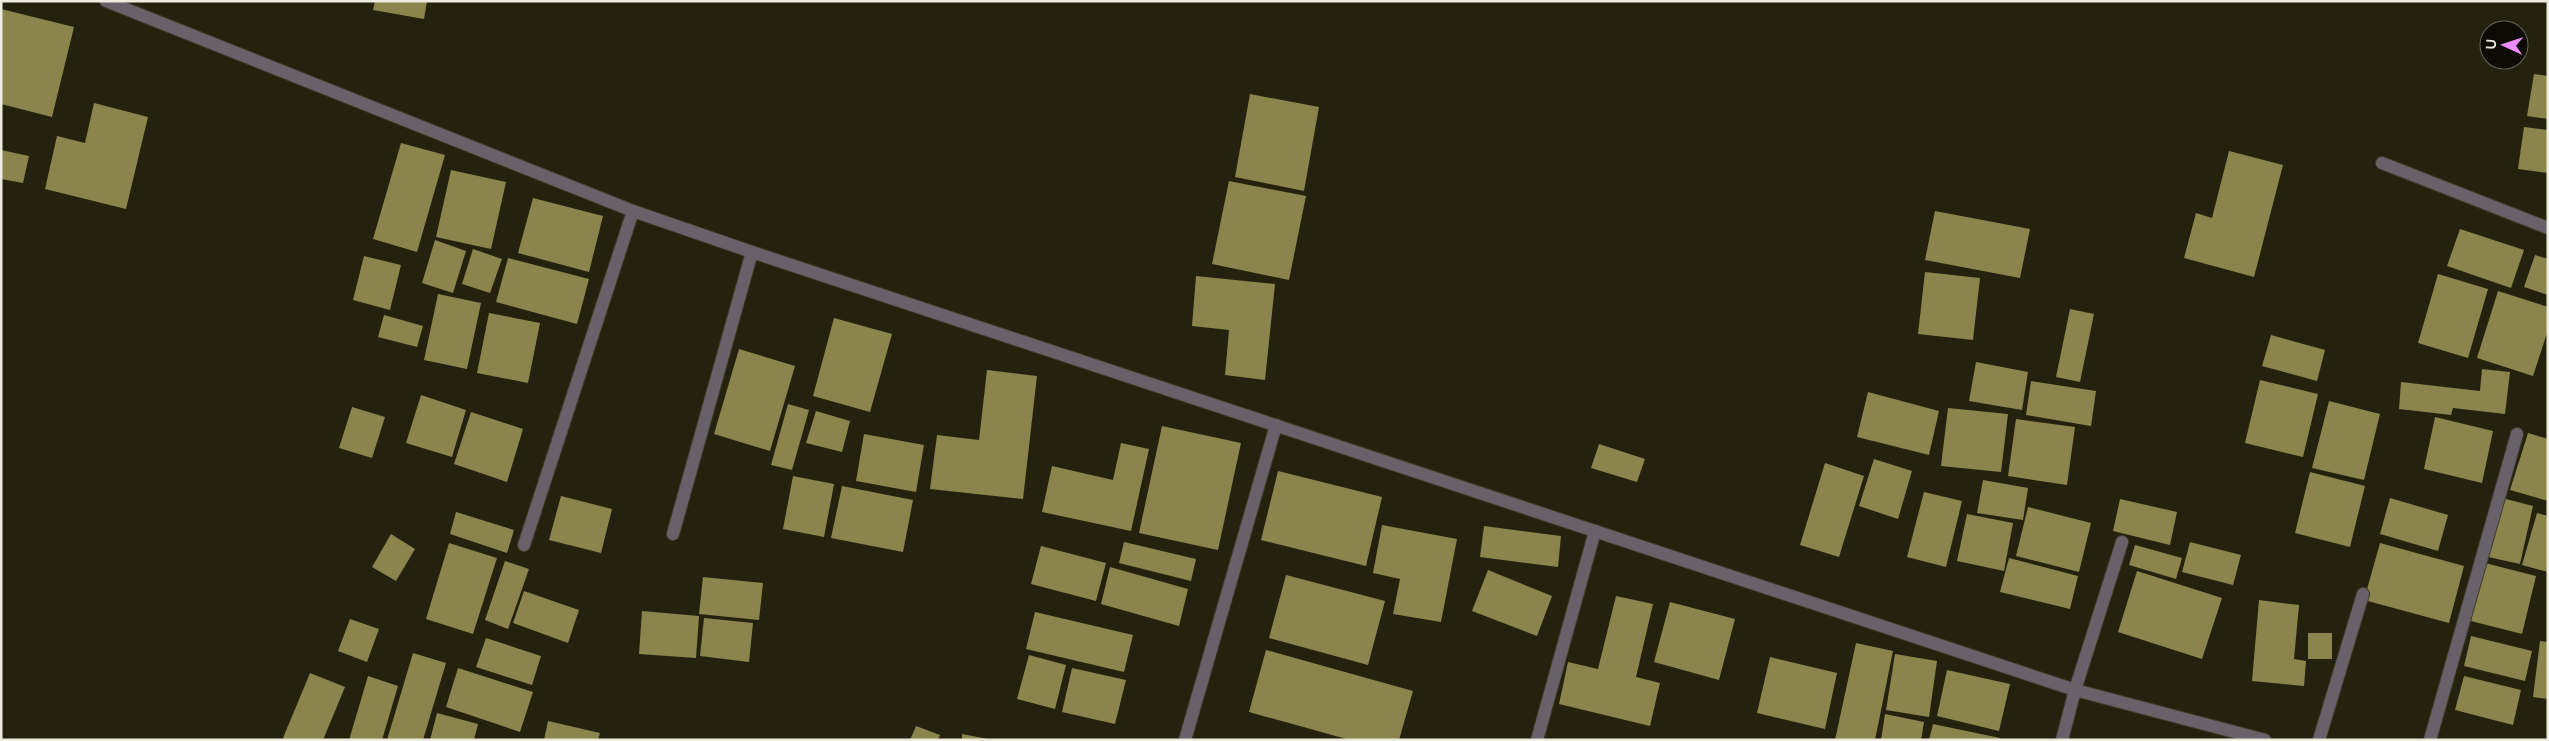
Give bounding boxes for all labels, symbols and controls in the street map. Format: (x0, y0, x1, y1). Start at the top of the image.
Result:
north arrow (2479, 20, 2529, 70)
text: U (2483, 39, 2499, 50)

